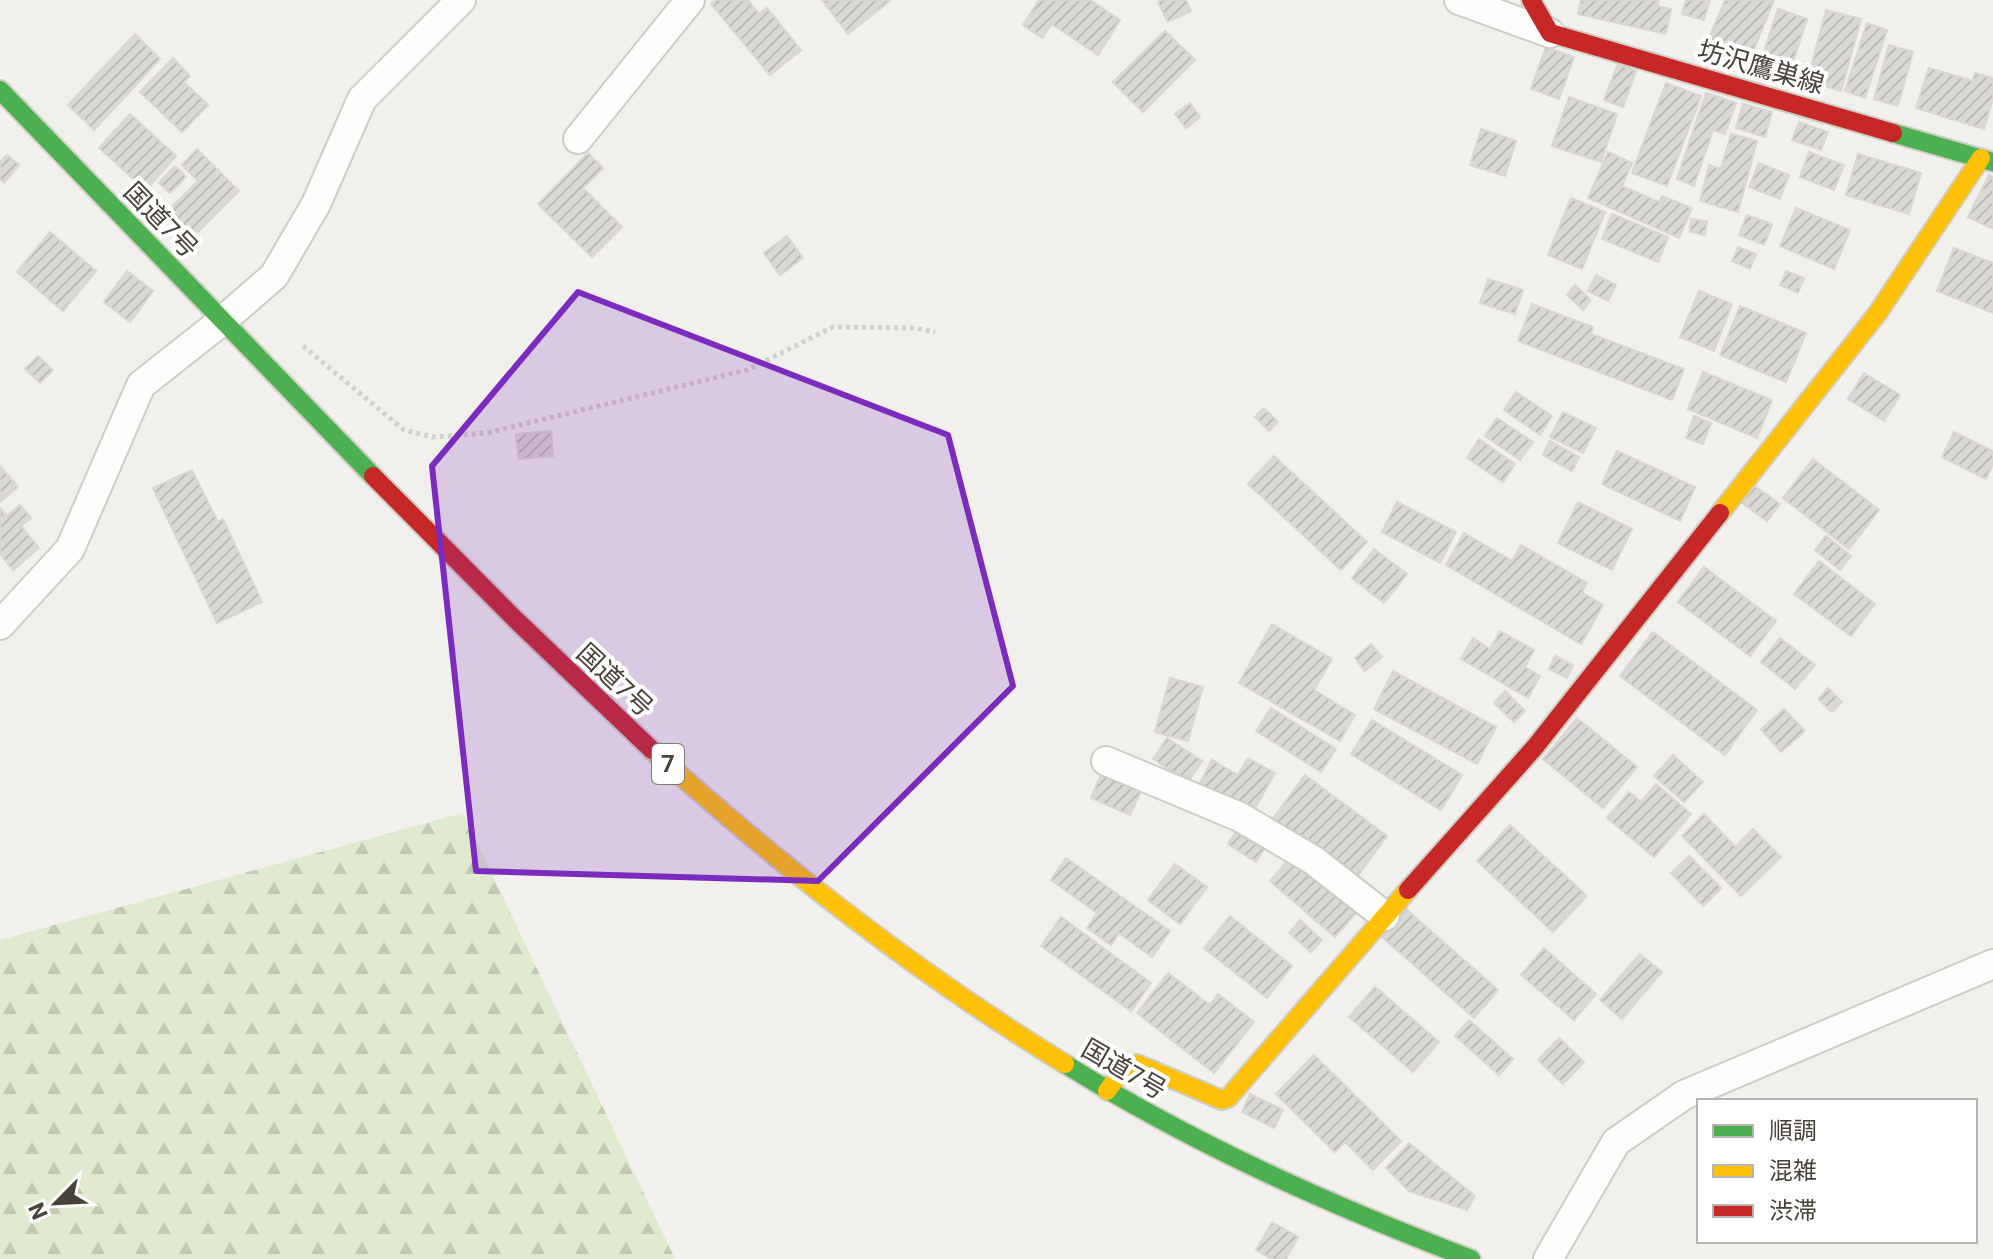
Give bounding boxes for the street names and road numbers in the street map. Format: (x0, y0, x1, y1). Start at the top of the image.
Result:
street label: 坊沢鷹巣線 (1694, 35, 1828, 99)
street label: 国道7号 (118, 176, 204, 264)
street label: 国道7号 (571, 637, 659, 723)
road number: 7 (652, 744, 684, 784)
street label: 国道7号 (1076, 1033, 1172, 1105)

